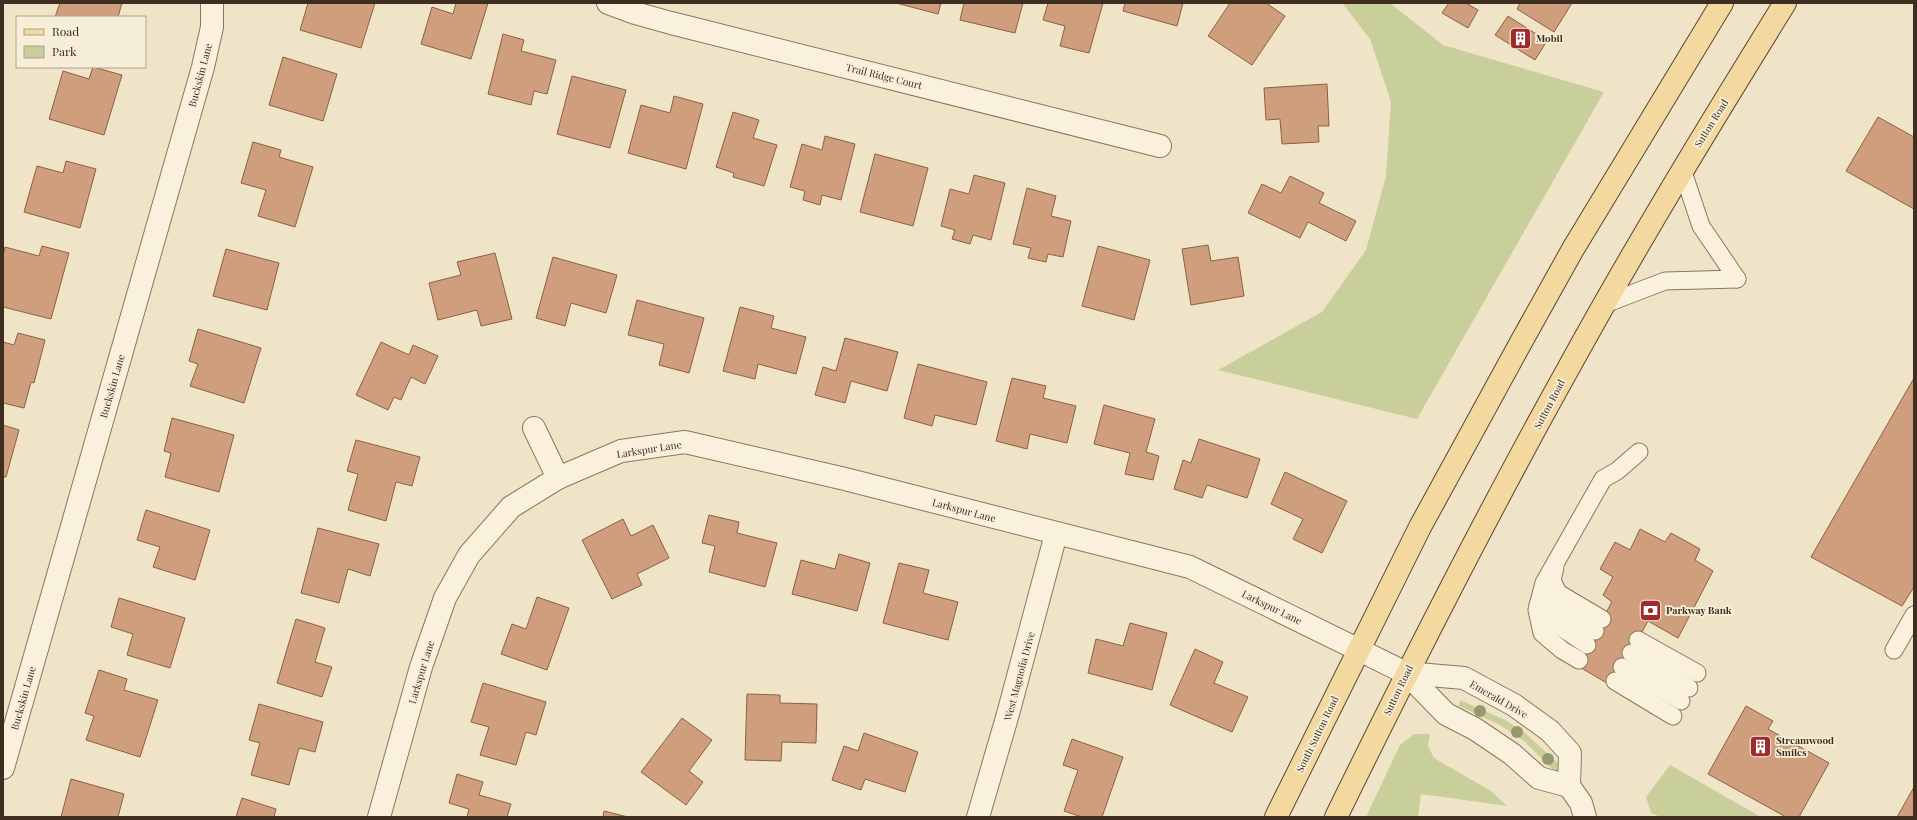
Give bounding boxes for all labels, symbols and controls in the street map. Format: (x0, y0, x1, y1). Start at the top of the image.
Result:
legend (16, 16, 146, 68)
text: Road (52, 23, 79, 39)
building icon: Mobil (1508, 25, 1534, 51)
place label: Mobil (1536, 31, 1563, 45)
street label: Buckskin Lane (185, 41, 215, 109)
text: Park (52, 43, 77, 59)
street label: Trail Ridge Court (844, 60, 924, 92)
street label: Sutton Road (1691, 96, 1731, 150)
street label: Buckskin Lane (96, 353, 128, 419)
street label: Sutton Road (1530, 376, 1568, 431)
street label: Larkspur Lane (616, 437, 682, 461)
street label: Larkspur Lane (931, 495, 997, 525)
street label: Larkspur Lane (1240, 586, 1304, 628)
bank icon: Parkway Bank (1637, 597, 1663, 623)
place label: Parkway Bank (1666, 603, 1732, 617)
street label: West Magnolia Drive (1000, 630, 1038, 723)
street label: Larkspur Lane (405, 639, 437, 705)
street label: Sutton Road (1380, 662, 1416, 718)
street label: Buckskin Lane (7, 665, 39, 731)
street label: Emerald Drive (1467, 677, 1531, 721)
street label: South Sutton Road (1292, 693, 1342, 774)
building icon: Streamwood Smiles (1748, 733, 1774, 759)
place label: Streamwood Smiles (1776, 733, 1834, 759)

